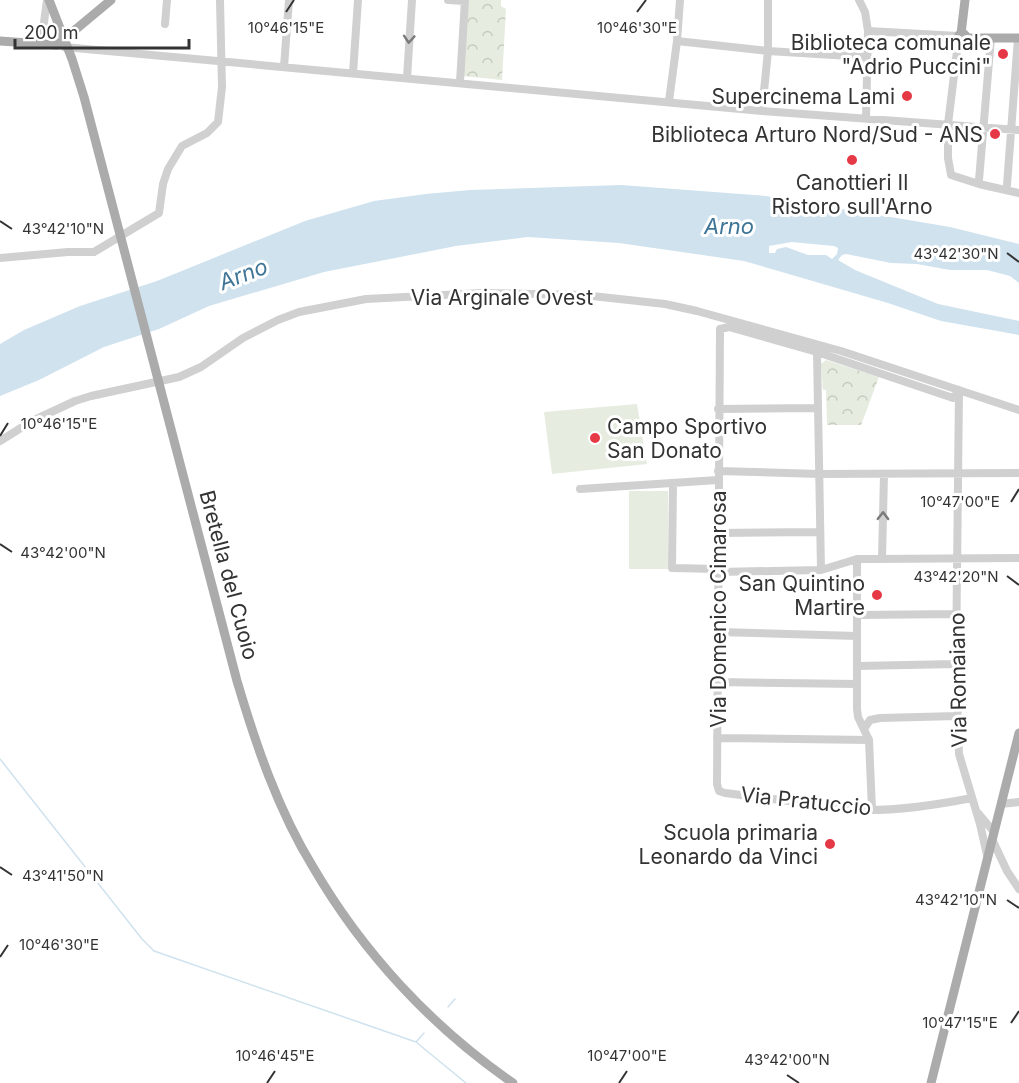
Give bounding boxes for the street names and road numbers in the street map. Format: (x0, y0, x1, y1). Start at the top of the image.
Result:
street label: Via Arginale Ovest (411, 285, 593, 310)
street label: Bretella del Cuoio (194, 488, 264, 662)
street label: Via Domenico Cimarosa (706, 490, 731, 728)
street label: Via Romaiano (944, 612, 972, 748)
street label: Via Pratuccio (739, 782, 873, 820)

